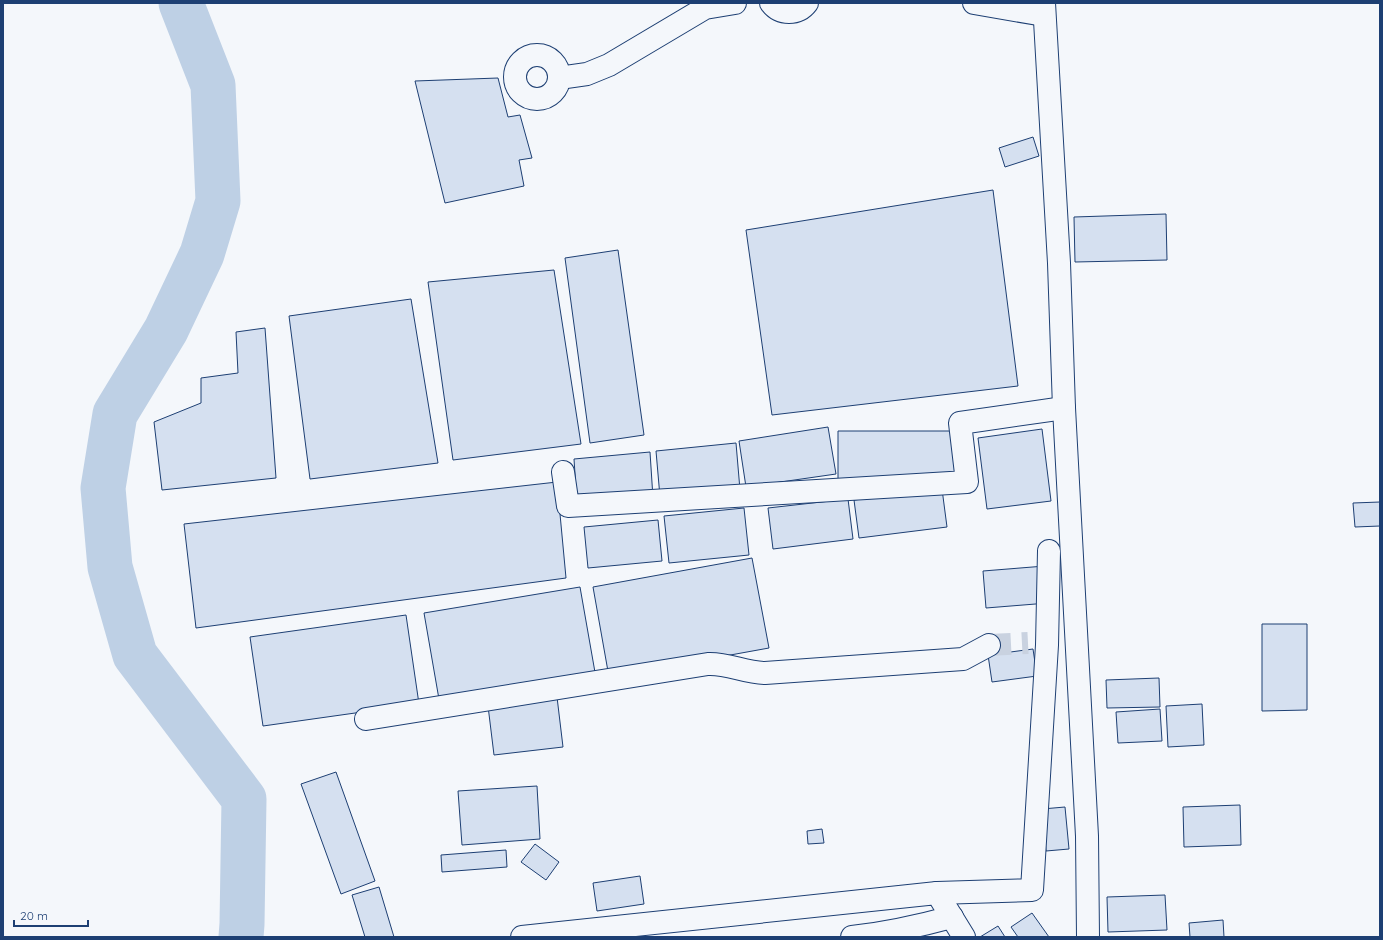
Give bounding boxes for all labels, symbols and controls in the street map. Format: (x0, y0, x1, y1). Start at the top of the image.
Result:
scale bar (14, 902, 88, 928)
text: 20 m (20, 908, 48, 923)

